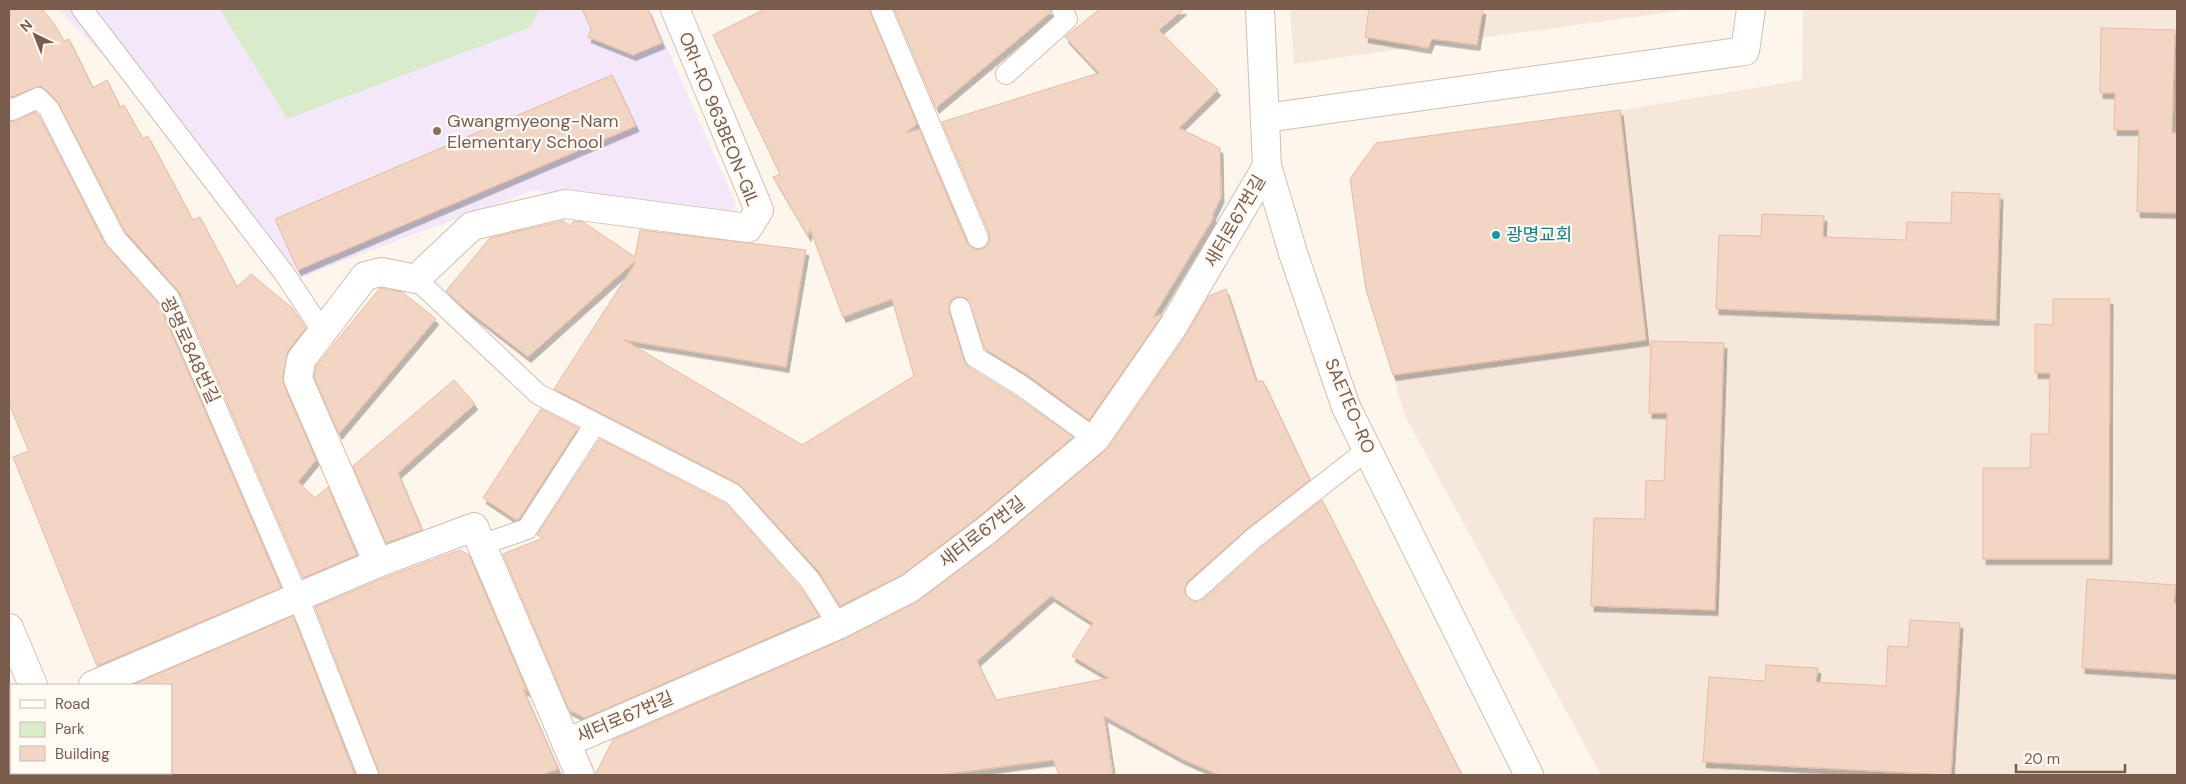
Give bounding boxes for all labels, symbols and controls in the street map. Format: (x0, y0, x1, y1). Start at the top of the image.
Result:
north arrow (10, 10, 60, 60)
text: N (16, 15, 36, 36)
street label: ORI-RO 963BEON-GIL (673, 28, 765, 210)
place label: Gwangmyeong-Nam Elementary School (447, 109, 618, 154)
marker: Gwangmyeong-Nam Elementary School (431, 125, 443, 137)
street label: 새터로67번길 (1199, 170, 1271, 272)
place label: 광명교회 (1506, 223, 1572, 247)
marker: 광명교회 (1490, 229, 1502, 241)
street label: 광명로848번길 (155, 293, 225, 407)
street label: SAETEO-RO (1319, 355, 1381, 457)
street label: 새터로67번길 (934, 491, 1030, 573)
legend (10, 684, 172, 774)
street label: 새터로67번길 (573, 686, 677, 748)
text: Road (55, 694, 90, 714)
text: Park (55, 719, 85, 739)
scale bar (2016, 742, 2125, 774)
text: Building (55, 744, 110, 764)
text: 20 m (2024, 749, 2060, 769)

